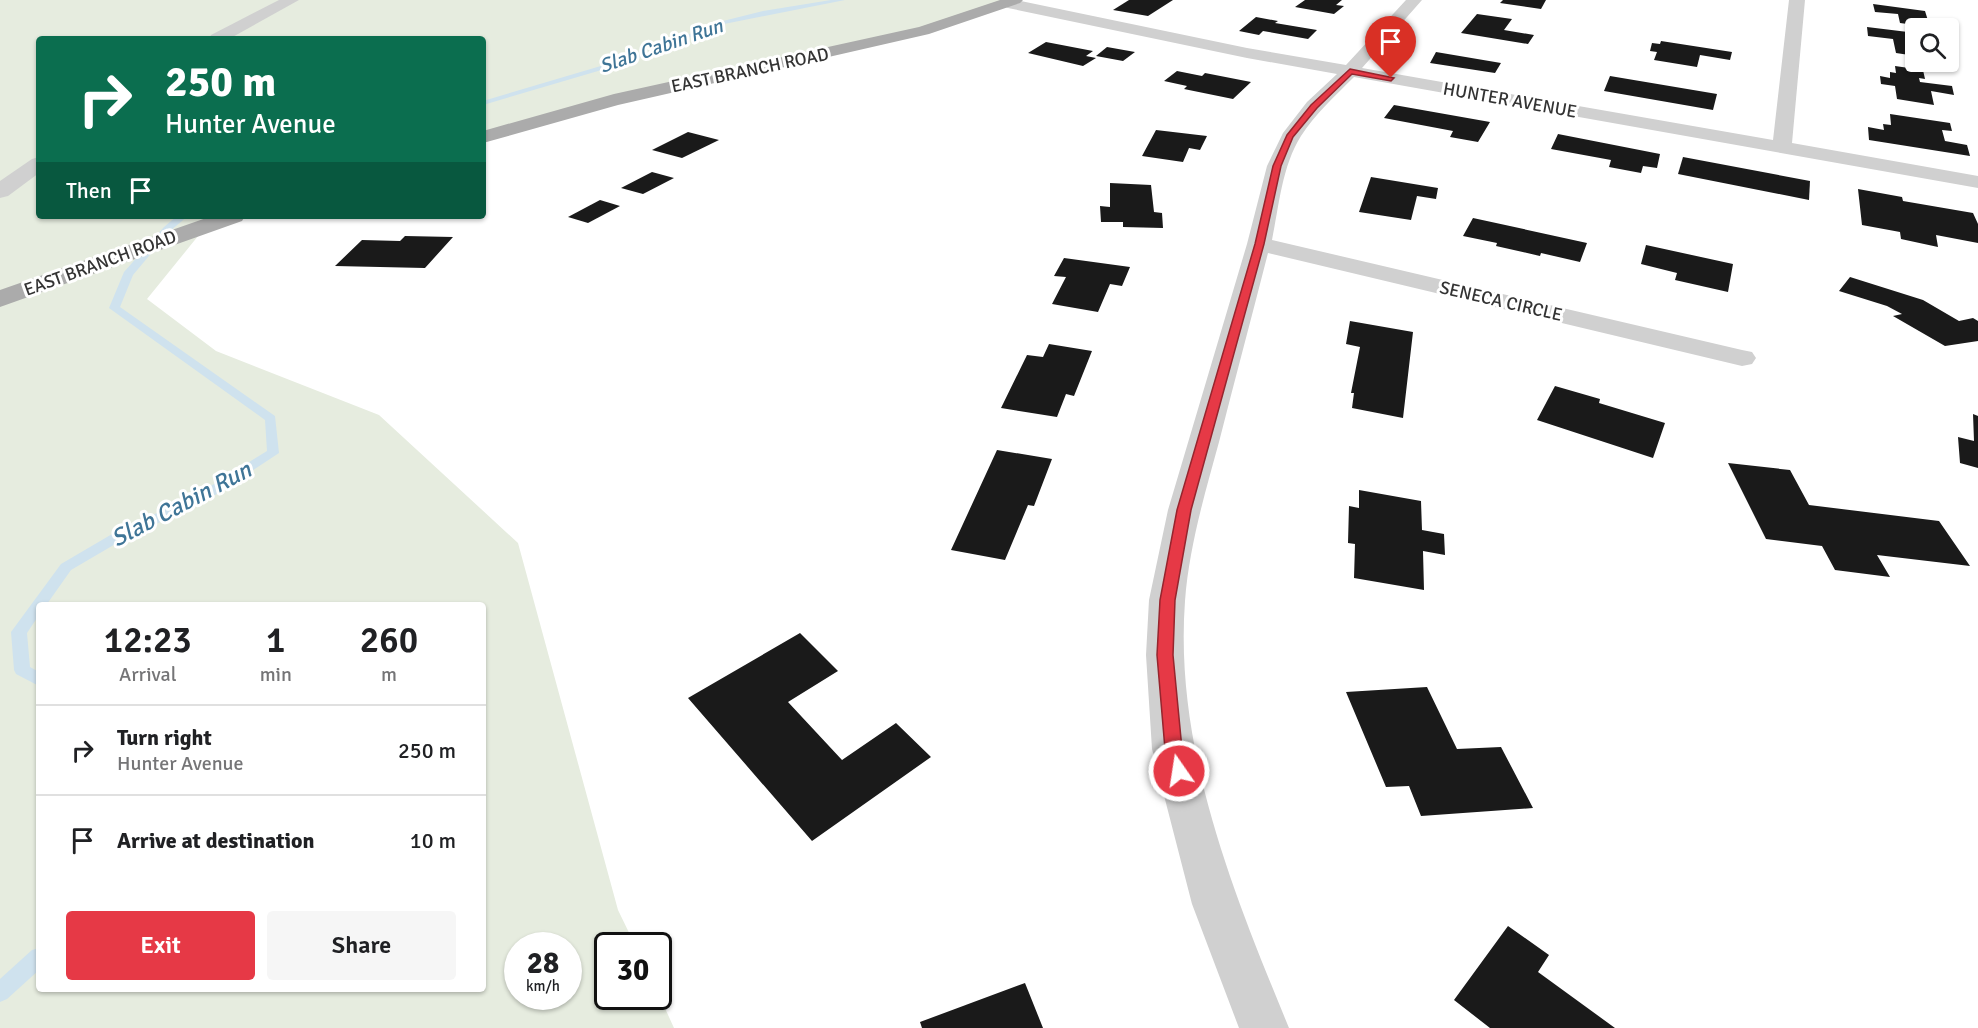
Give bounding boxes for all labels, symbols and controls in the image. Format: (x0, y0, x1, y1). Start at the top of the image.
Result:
water label: Slab Cabin Run (596, 13, 727, 79)
pin (1365, 16, 1416, 78)
map controls (1905, 18, 1959, 72)
button: search (1905, 18, 1959, 72)
icon: arrive (1374, 25, 1407, 58)
street label: EAST BRANCH ROAD (669, 43, 831, 97)
text: 250 m (165, 57, 276, 108)
icon: right (66, 60, 144, 138)
street label: HUNTER AVENUE (1441, 77, 1579, 123)
text: Hunter Avenue (165, 108, 336, 141)
icon: arrive (124, 174, 157, 207)
text: Then (66, 177, 112, 204)
street label: EAST BRANCH ROAD (21, 225, 179, 301)
street label: SENECA CIRCLE (1437, 276, 1565, 326)
water label: Slab Cabin Run (106, 454, 257, 554)
text: 12:23 (104, 618, 192, 663)
text: 1 (266, 618, 286, 663)
text: 260 (360, 618, 418, 663)
text: Arrival (119, 662, 177, 687)
text: min (260, 662, 292, 687)
text: m (381, 662, 397, 687)
text: Turn right (117, 724, 212, 751)
icon: right (66, 734, 99, 767)
text: 250 m (398, 737, 456, 764)
position arrow (1147, 739, 1211, 803)
text: Hunter Avenue (117, 751, 244, 776)
icon: arrive (66, 824, 99, 857)
text: Arrive at destination (117, 827, 314, 854)
text: 10 m (410, 827, 456, 854)
button: Exit (66, 911, 255, 980)
button: Share (267, 911, 456, 980)
speed limit sign: 30 (594, 932, 672, 1010)
text: 28 (527, 945, 559, 982)
text: km/h (526, 977, 560, 995)

